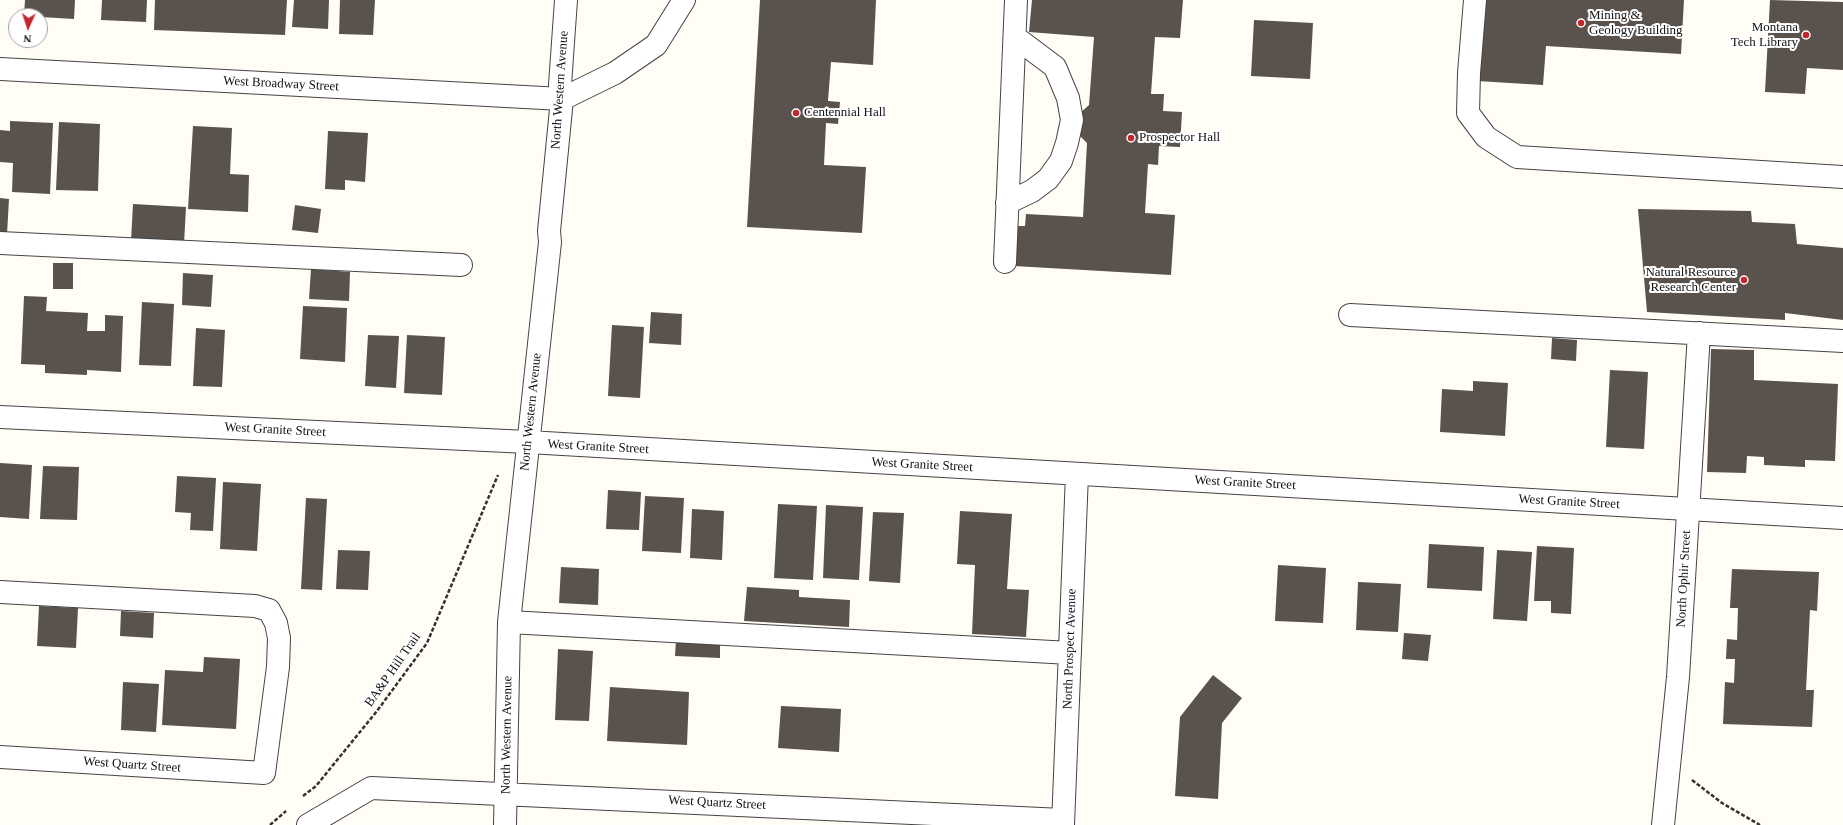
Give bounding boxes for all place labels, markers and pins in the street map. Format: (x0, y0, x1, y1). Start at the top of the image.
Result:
place label: Mining & Geology Building (1589, 8, 1683, 39)
marker: Mining & Geology Building (1576, 18, 1586, 28)
place label: Montana Tech Library (1731, 20, 1798, 51)
marker: Montana Tech Library (1801, 30, 1811, 40)
place label: Centennial Hall (804, 105, 886, 121)
marker: Centennial Hall (791, 108, 801, 118)
place label: Prospector Hall (1139, 130, 1220, 146)
marker: Prospector Hall (1126, 133, 1136, 143)
place label: Natural Resource Research Center (1645, 265, 1736, 296)
marker: Natural Resource Research Center (1739, 275, 1749, 285)

